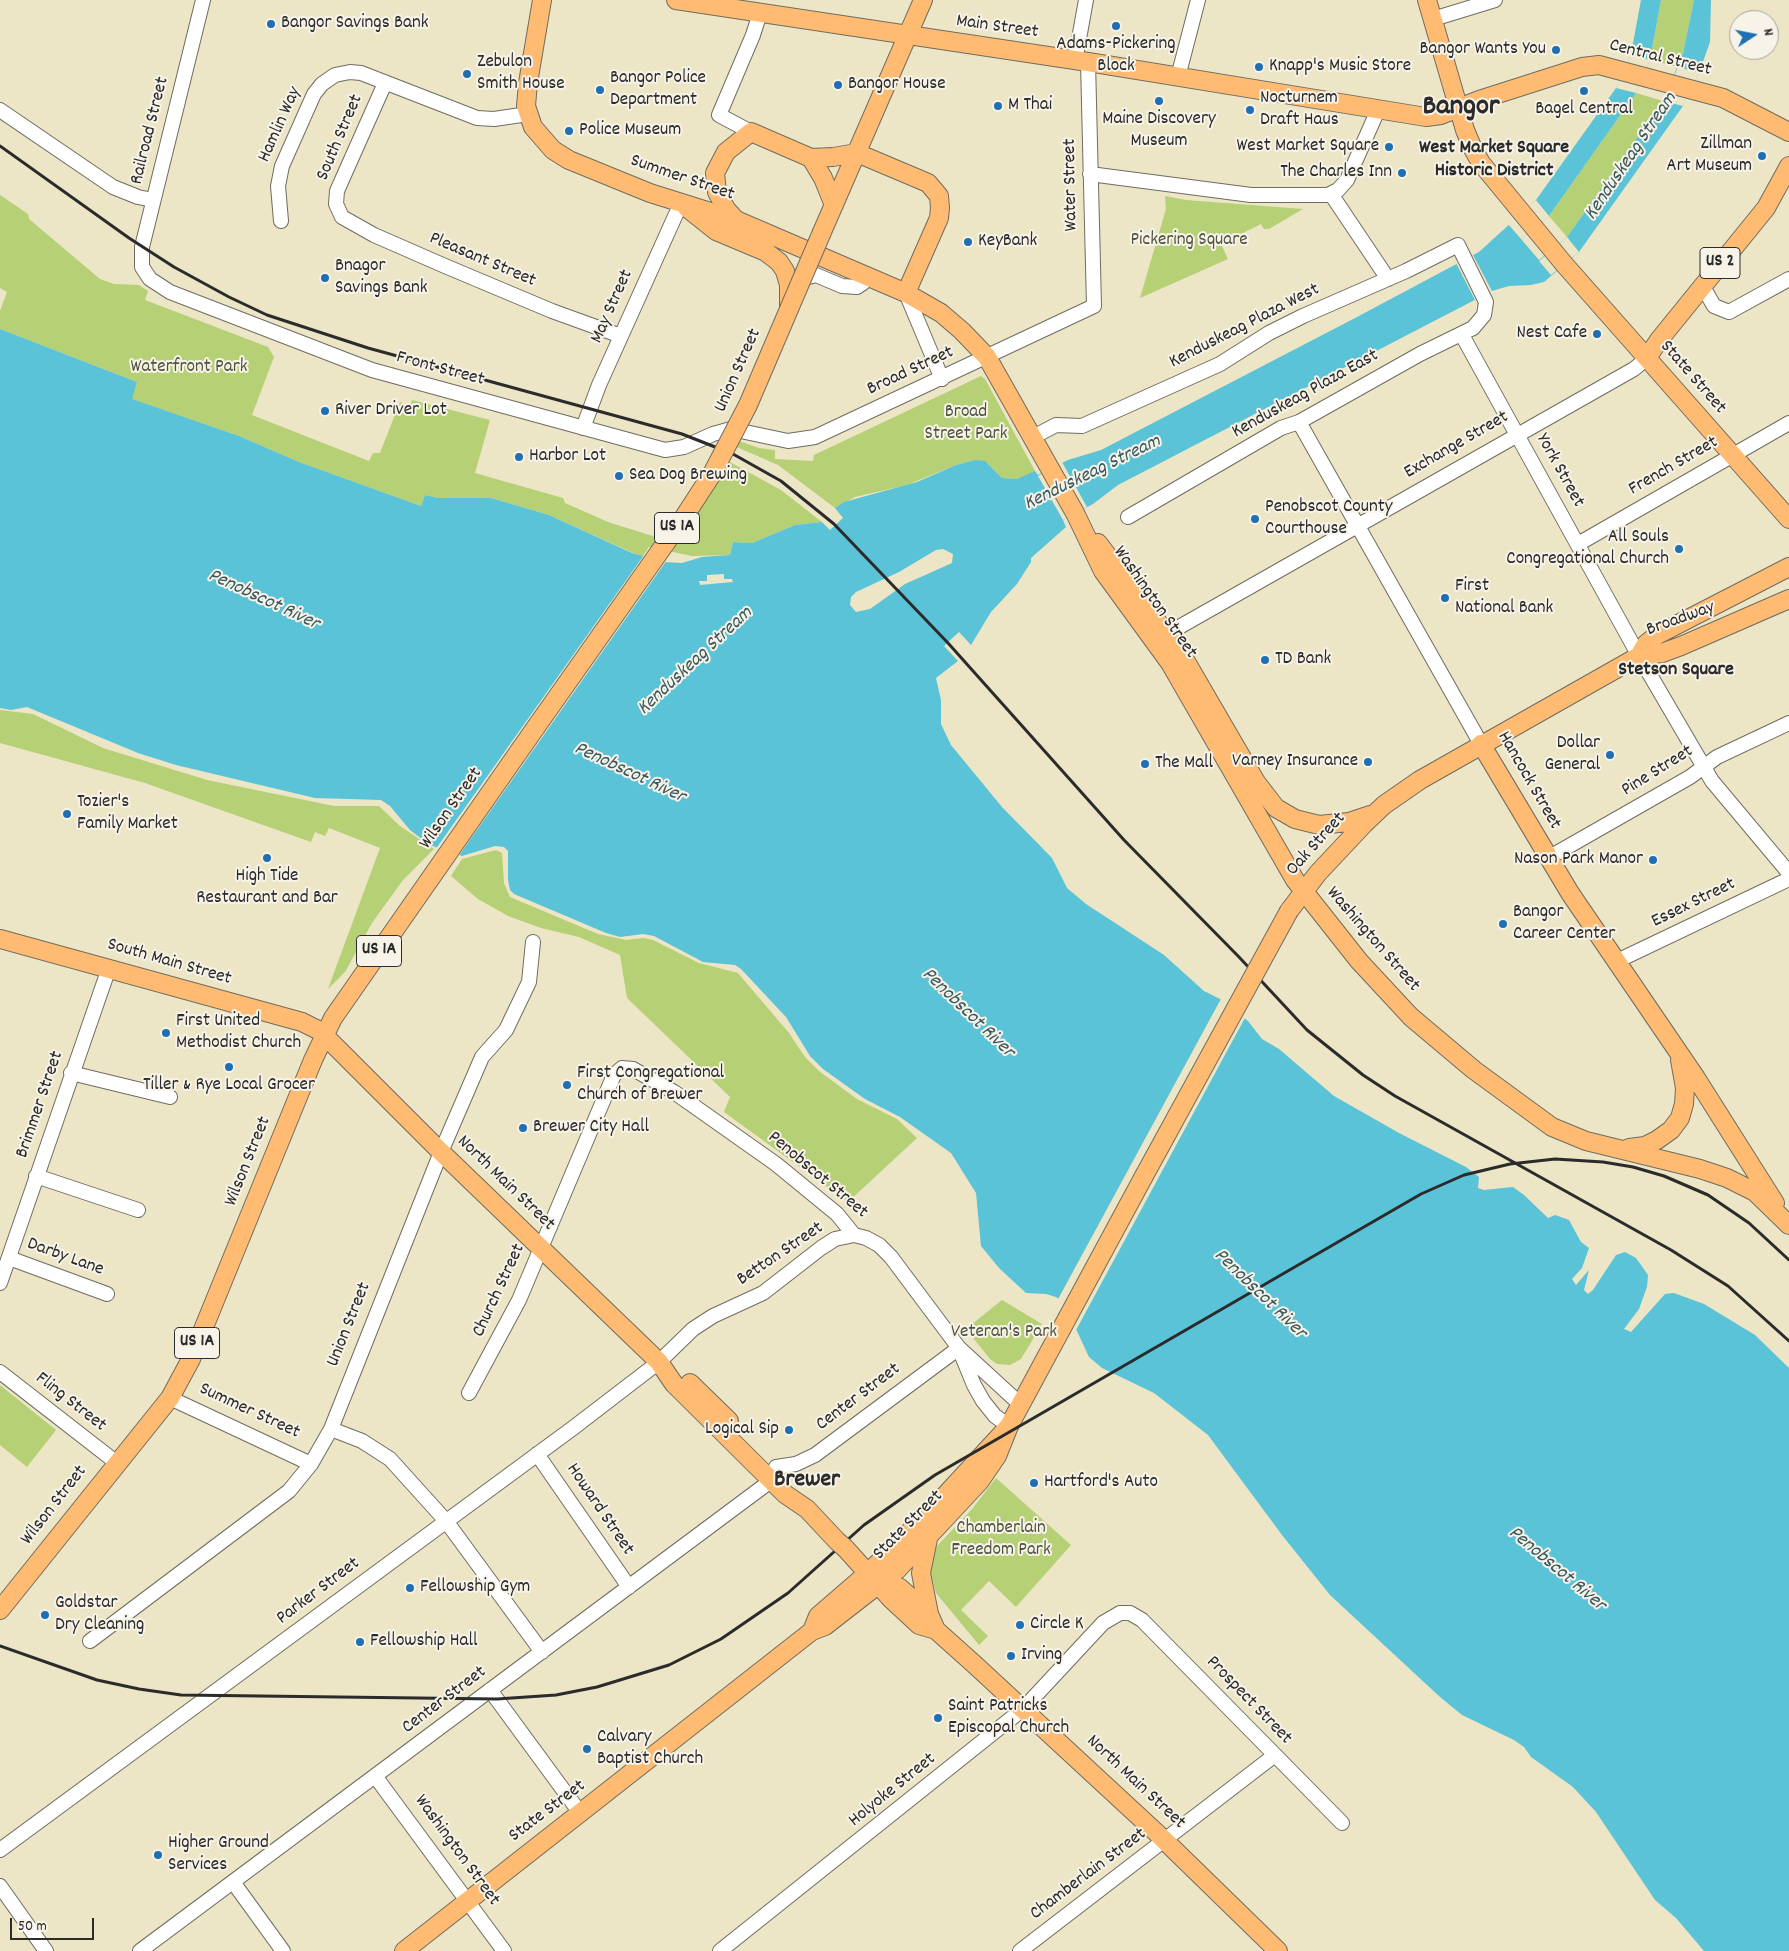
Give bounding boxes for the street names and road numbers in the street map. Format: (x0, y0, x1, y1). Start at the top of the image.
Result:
street label: Main Street (954, 11, 1040, 45)
street label: Central Street (1607, 35, 1713, 83)
street label: Railroad Street (127, 75, 175, 187)
street label: Hamlin Way (254, 84, 308, 166)
street label: South Street (313, 92, 369, 184)
street label: Water Street (1060, 138, 1084, 232)
street label: Summer Street (627, 151, 737, 207)
street label: Pleasant Street (425, 228, 539, 294)
road number: US 2 (1700, 248, 1740, 278)
street label: May Street (587, 267, 639, 347)
street label: Kenduskeag Plaza West (1166, 279, 1324, 375)
street label: Union Street (710, 326, 768, 416)
street label: State Street (1654, 336, 1730, 420)
street label: Broad Street (864, 342, 958, 402)
street label: Kenduskeag Plaza East (1229, 345, 1383, 445)
street label: Front Street (393, 347, 487, 393)
street label: Exchange Street (1401, 407, 1513, 485)
street label: York Street (1529, 430, 1589, 512)
street label: French Street (1625, 432, 1723, 502)
road number: US 1A (654, 512, 700, 544)
street label: Washington Street (1107, 542, 1201, 664)
street label: Broadway (1644, 597, 1718, 643)
street label: Hancock Street (1491, 728, 1565, 834)
street label: Pine Street (1618, 741, 1698, 803)
street label: Wilson Street (416, 764, 488, 854)
street label: Oak Street (1282, 808, 1352, 882)
street label: Essex Street (1648, 874, 1740, 934)
street label: Washington Street (1320, 883, 1424, 997)
street label: South Main Street (104, 934, 234, 992)
road number: US 1A (356, 936, 402, 966)
street label: Brimmer Street (12, 1049, 70, 1161)
street label: Wilson Street (221, 1114, 277, 1210)
street label: Penobscot Street (762, 1127, 872, 1225)
street label: North Main Street (451, 1131, 559, 1237)
street label: Betton Street (734, 1218, 828, 1292)
street label: Darby Lane (24, 1234, 106, 1282)
street label: Church Street (468, 1241, 532, 1341)
street label: Union Street (323, 1279, 377, 1371)
road number: US 1A (174, 1328, 220, 1359)
street label: Center Street (812, 1359, 906, 1437)
street label: Fling Street (30, 1368, 110, 1438)
street label: Summer Street (195, 1379, 303, 1445)
street label: Howard Street (560, 1460, 638, 1560)
street label: Wilson Street (17, 1462, 93, 1550)
street label: State Street (869, 1486, 949, 1566)
street label: Parker Street (273, 1553, 365, 1631)
street label: Prospect Street (1200, 1652, 1296, 1750)
street label: Center Street (398, 1662, 492, 1740)
street label: North Main Street (1081, 1731, 1189, 1835)
street label: Holyoke Street (845, 1749, 941, 1833)
street label: State Street (505, 1776, 591, 1848)
street label: Washington Street (408, 1791, 504, 1911)
street label: Chamberlain Street (1026, 1824, 1152, 1926)

